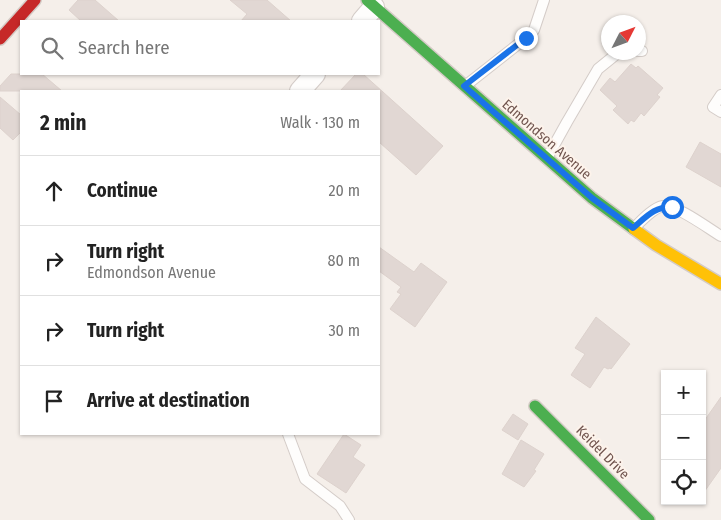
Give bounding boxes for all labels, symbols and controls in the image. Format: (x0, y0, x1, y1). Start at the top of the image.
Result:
north arrow (601, 15, 646, 60)
search box (20, 20, 380, 75)
route end (515, 27, 538, 50)
icon: search (38, 34, 66, 62)
text: Search here (78, 36, 170, 59)
street label: Edmondson Avenue (498, 96, 595, 183)
text: 2 min (40, 110, 87, 136)
text: Walk · 130 m (280, 113, 360, 132)
icon: ahead (40, 177, 68, 205)
text: Continue (87, 179, 158, 202)
text: 20 m (329, 181, 360, 200)
route start (661, 196, 684, 219)
text: Turn right (87, 240, 164, 263)
icon: right (40, 247, 68, 275)
text: 80 m (328, 251, 360, 270)
text: Edmondson Avenue (87, 263, 216, 282)
icon: right (40, 317, 68, 345)
text: Turn right (87, 319, 164, 342)
text: 30 m (328, 321, 360, 340)
map controls (661, 370, 706, 505)
button: + (661, 370, 706, 415)
icon: arrive (40, 387, 68, 415)
text: Arrive at destination (87, 389, 250, 412)
button: − (661, 415, 706, 460)
street label: Keidel Drive (572, 422, 633, 483)
button: locate (661, 460, 706, 505)

